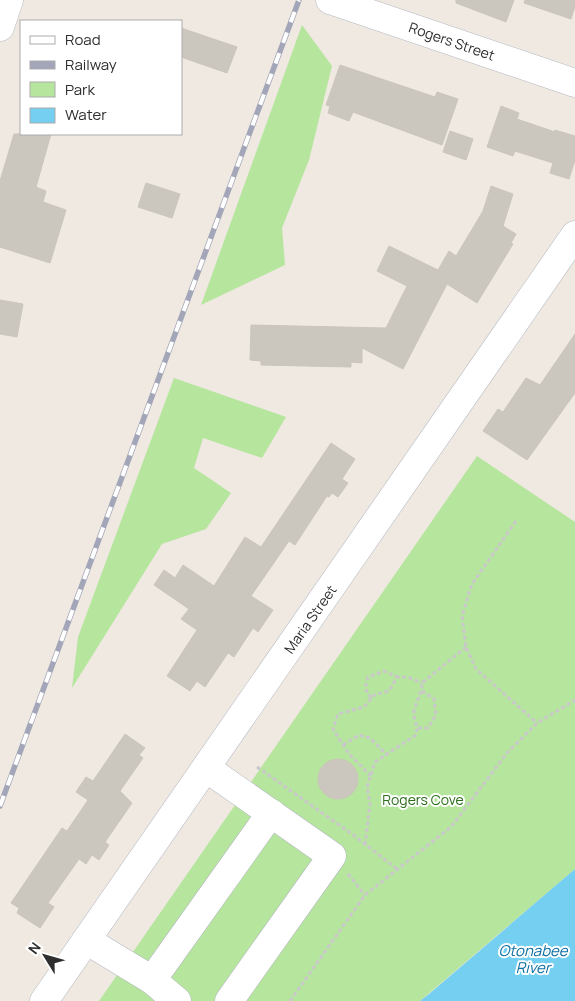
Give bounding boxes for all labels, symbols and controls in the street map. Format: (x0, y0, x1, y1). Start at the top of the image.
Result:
street label: Rogers Street (407, 17, 498, 65)
legend (20, 20, 182, 135)
text: Road (65, 29, 101, 50)
text: Railway (65, 54, 117, 75)
text: Park (65, 79, 95, 100)
text: Water (65, 104, 107, 125)
street label: Maria Street (279, 581, 341, 657)
park label: Rogers Cove (382, 790, 464, 809)
north arrow (20, 931, 70, 981)
text: N (24, 938, 45, 958)
water label: Otonabee River (498, 940, 569, 978)

